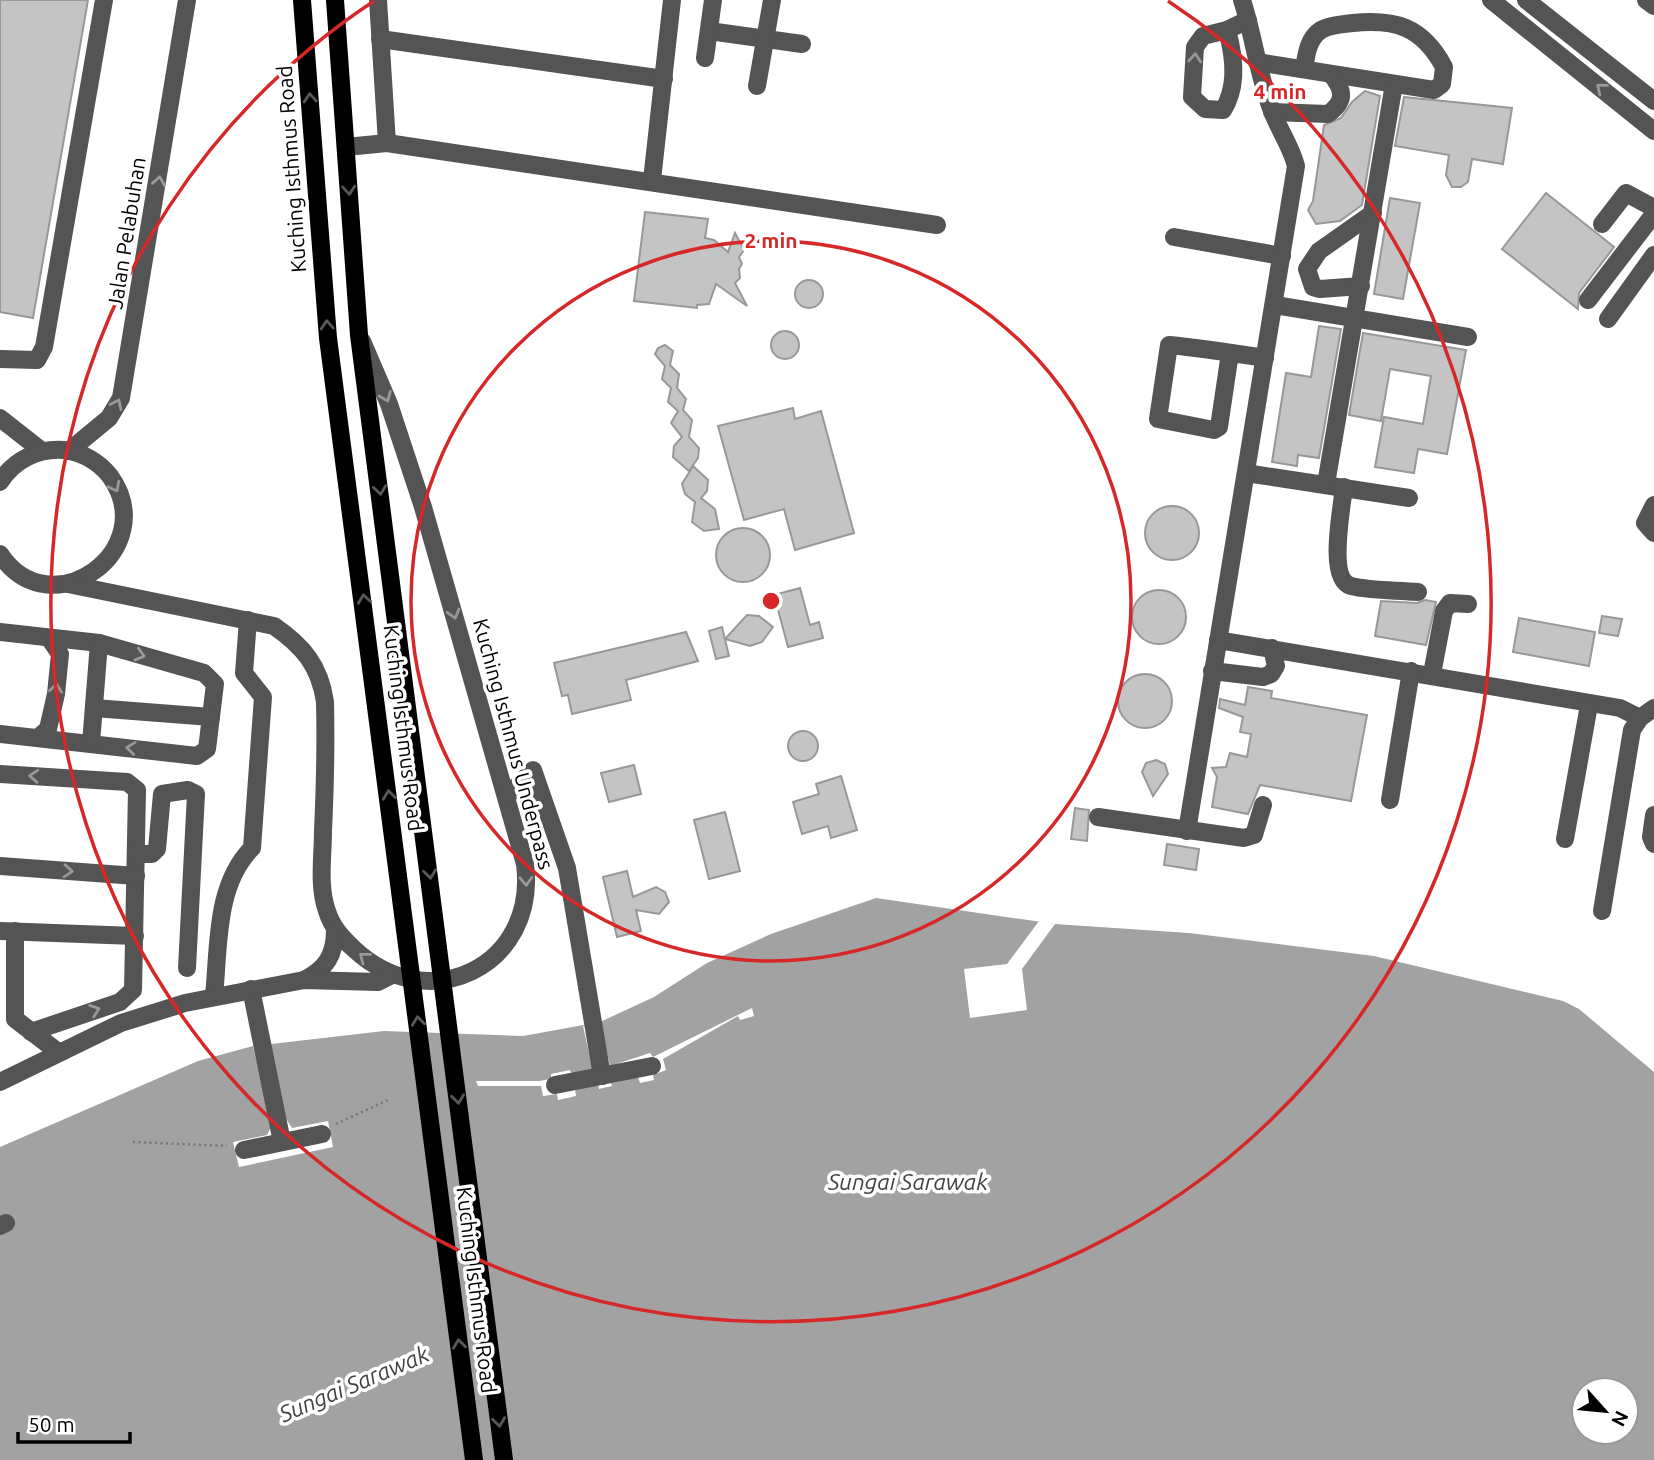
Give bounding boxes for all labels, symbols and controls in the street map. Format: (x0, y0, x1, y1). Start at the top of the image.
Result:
one-way arrow (1187, 53, 1202, 64)
street label: Kuching Isthmus Road (272, 65, 310, 273)
text: 4 min (1253, 79, 1307, 103)
one-way arrow (1596, 84, 1608, 97)
one-way arrow (303, 93, 318, 104)
street label: Jalan Pelabuhan (102, 155, 150, 310)
one-way arrow (151, 175, 166, 187)
one-way arrow (341, 185, 356, 196)
text: 2 min (744, 228, 798, 252)
one-way arrow (320, 319, 335, 330)
one-way arrow (378, 390, 392, 403)
one-way arrow (108, 398, 122, 411)
one-way arrow (106, 480, 120, 492)
one-way arrow (372, 484, 387, 495)
centre of rings (759, 589, 783, 613)
one-way arrow (356, 593, 371, 605)
one-way arrow (446, 608, 461, 620)
street label: Kuching Isthmus Underpass (469, 616, 559, 872)
street label: Kuching Isthmus Road (379, 623, 429, 832)
one-way arrow (133, 646, 145, 661)
one-way arrow (49, 682, 64, 694)
one-way arrow (125, 740, 137, 755)
one-way arrow (28, 769, 39, 784)
one-way arrow (382, 789, 397, 801)
one-way arrow (63, 864, 74, 879)
one-way arrow (422, 868, 437, 879)
one-way arrow (519, 876, 534, 887)
one-way arrow (360, 953, 372, 966)
one-way arrow (89, 1004, 101, 1018)
one-way arrow (411, 1015, 426, 1027)
one-way arrow (451, 1093, 466, 1105)
water label: Sungai Sarawak (827, 1169, 988, 1194)
street label: Kuching Isthmus Road (452, 1185, 502, 1394)
one-way arrow (452, 1338, 467, 1350)
water label: Sungai Sarawak (274, 1341, 433, 1427)
north arrow (1570, 1376, 1640, 1446)
scale bar (18, 1400, 130, 1444)
text: N (1607, 1407, 1633, 1430)
text: 50 m (28, 1412, 75, 1436)
one-way arrow (492, 1416, 507, 1428)

